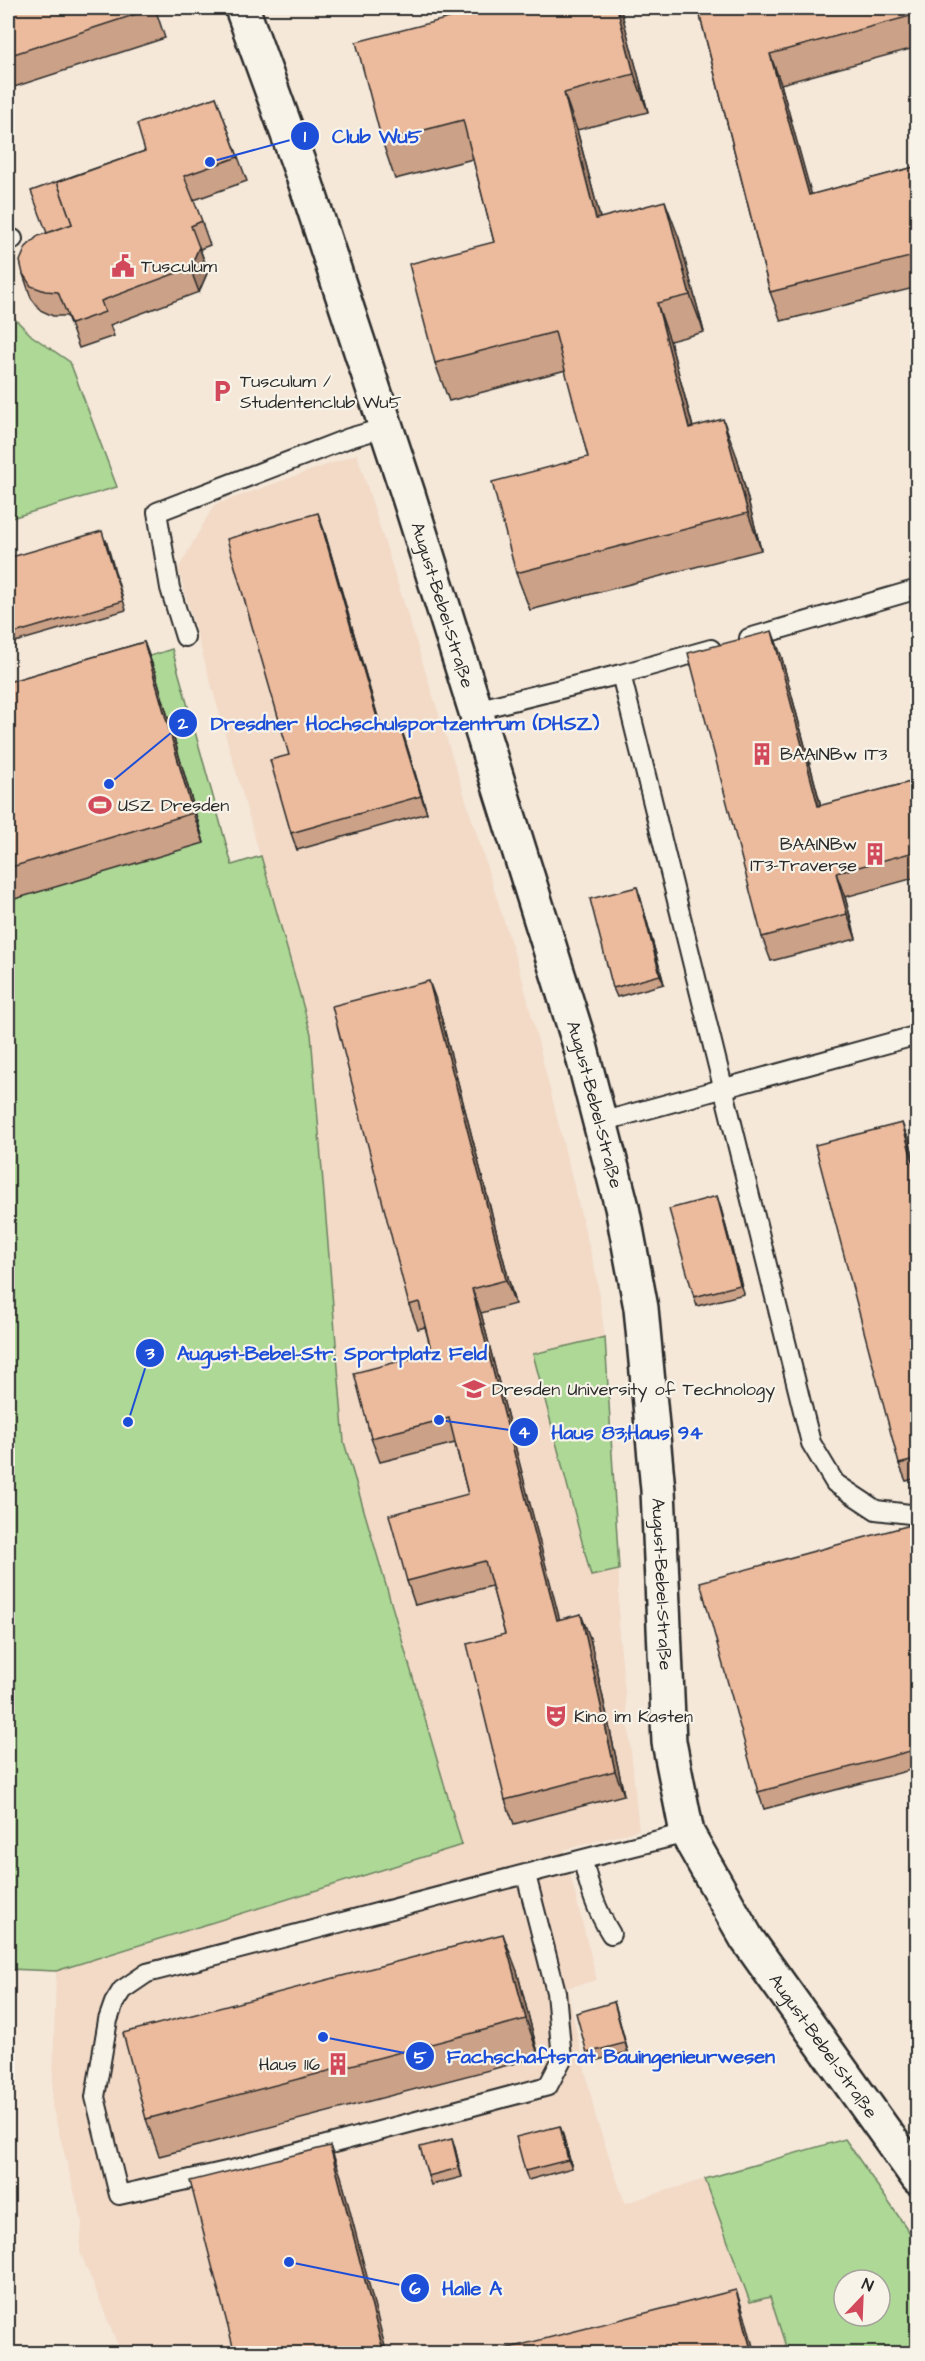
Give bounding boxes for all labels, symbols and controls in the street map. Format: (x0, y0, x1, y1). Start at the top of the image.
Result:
callout: Club Wu5 (290, 117, 434, 155)
text: Club Wu5 (332, 123, 423, 151)
text: 1 (304, 124, 307, 149)
public building icon: Tusculum (110, 253, 136, 279)
place label: Tusculum (141, 254, 217, 279)
place label: Tusculum / Studentenclub Wu5 (240, 369, 402, 415)
parking icon: Tusculum / Studentenclub Wu5 (209, 378, 235, 404)
street label: August-Bebel-Straße (405, 519, 480, 691)
callout: Dresdner Hochschulsportzentrum (DHSZ) (168, 704, 611, 742)
text: Dresdner Hochschulsportzentrum (DHSZ) (211, 710, 599, 738)
text: 2 (177, 711, 189, 736)
building icon: BAAINBw IT3 (749, 741, 775, 767)
place label: BAAINBw IT3 (780, 742, 888, 767)
sports icon: USZ Dresden (87, 792, 113, 818)
place label: USZ Dresden (118, 793, 229, 818)
place label: BAAINBw IT3-Traverse (750, 832, 857, 878)
building icon: BAAINBw IT3-Traverse (862, 841, 888, 867)
street label: August-Bebel-Straße (561, 1017, 629, 1191)
callout: August-Bebel-Str. Sportplatz Feld (135, 1334, 499, 1372)
text: August-Bebel-Str. Sportplatz Feld (177, 1340, 488, 1369)
text: 3 (144, 1341, 155, 1366)
school or university icon: Dresden University of Technology (461, 1376, 487, 1402)
place label: Dresden University of Technology (492, 1377, 775, 1403)
callout: Haus 83;Haus 94 (509, 1413, 714, 1451)
text: Haus 83;Haus 94 (551, 1419, 703, 1447)
text: 4 (518, 1420, 531, 1445)
street label: August-Bebel-Straße (646, 1497, 678, 1671)
theatre icon: Kino im Kasten (543, 1703, 569, 1729)
place label: Kino im Kasten (574, 1704, 693, 1729)
street label: August-Bebel-Straße (763, 1969, 884, 2123)
callout: Fachschaftsrat Bauingenieurwesen (405, 2037, 788, 2075)
text: Fachschaftsrat Bauingenieurwesen (447, 2043, 775, 2072)
text: 5 (414, 2045, 427, 2070)
building icon: Haus 116 (325, 2051, 351, 2077)
place label: Haus 116 (259, 2052, 320, 2077)
north arrow (832, 2268, 892, 2328)
callout: Halle A (400, 2269, 514, 2307)
text: N (859, 2273, 876, 2297)
text: Halle A (442, 2275, 502, 2303)
text: 6 (409, 2276, 421, 2301)

